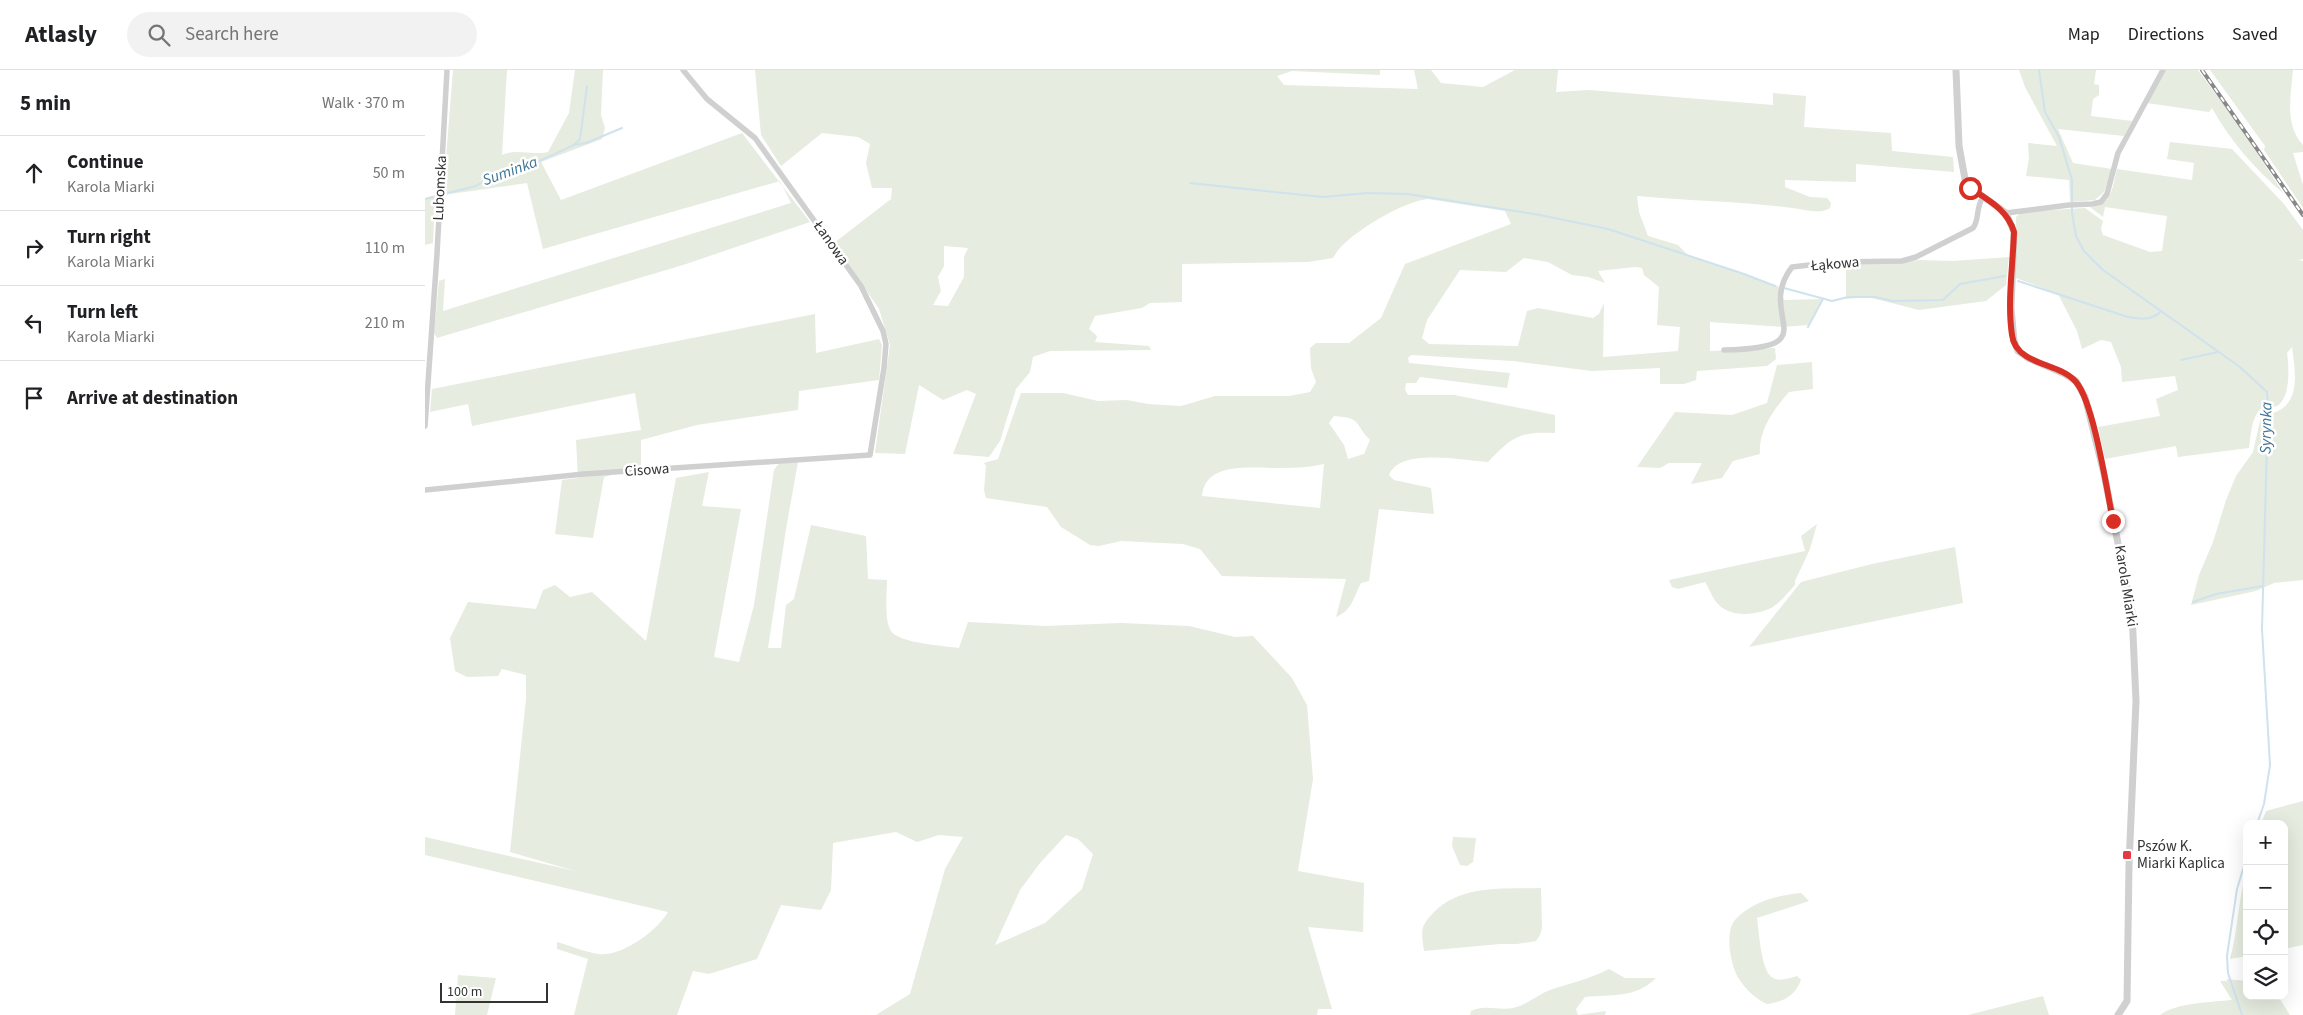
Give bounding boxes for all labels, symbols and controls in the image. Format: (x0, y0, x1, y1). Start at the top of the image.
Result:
search box (127, 12, 477, 57)
text: Atlasly (25, 17, 97, 52)
icon: search (145, 21, 173, 49)
text: Search here (185, 21, 279, 48)
text: Map (2068, 22, 2100, 47)
text: Directions (2128, 22, 2204, 47)
text: Saved (2232, 22, 2278, 47)
text: 5 min (20, 88, 71, 118)
text: Walk · 370 m (322, 92, 405, 114)
text: Continue (67, 149, 144, 176)
water label: Suminka (479, 151, 541, 191)
street label: Lubomska (428, 155, 452, 221)
icon: ahead (20, 159, 48, 187)
text: 50 m (373, 162, 405, 184)
text: Karola Miarki (67, 176, 155, 198)
route start (1959, 177, 1982, 200)
street label: Łanowa (808, 216, 854, 269)
text: Turn right (67, 224, 151, 251)
icon: right (20, 234, 48, 262)
text: 110 m (365, 237, 405, 259)
text: Karola Miarki (67, 251, 155, 273)
street label: Łąkowa (1809, 251, 1860, 277)
text: Turn left (67, 299, 138, 326)
icon: left (20, 309, 48, 337)
text: 210 m (365, 312, 405, 334)
text: Karola Miarki (67, 326, 155, 348)
icon: arrive (20, 384, 48, 412)
text: Arrive at destination (67, 385, 238, 412)
water label: Syrynka (2255, 401, 2277, 454)
street label: Cisowa (624, 458, 670, 482)
route end (2102, 510, 2125, 533)
street label: Karola Miarki (2109, 544, 2143, 628)
map controls (2243, 820, 2288, 1000)
button: + (2243, 820, 2288, 865)
place label: Pszów K. Miarki Kaplica (2137, 836, 2225, 874)
marker: Pszów K. Miarki Kaplica (2121, 849, 2133, 861)
button: − (2243, 865, 2288, 910)
button: locate (2243, 910, 2288, 955)
button: layers (2243, 955, 2288, 1000)
scale bar (440, 980, 547, 1003)
text: 100 m (447, 982, 482, 1002)

